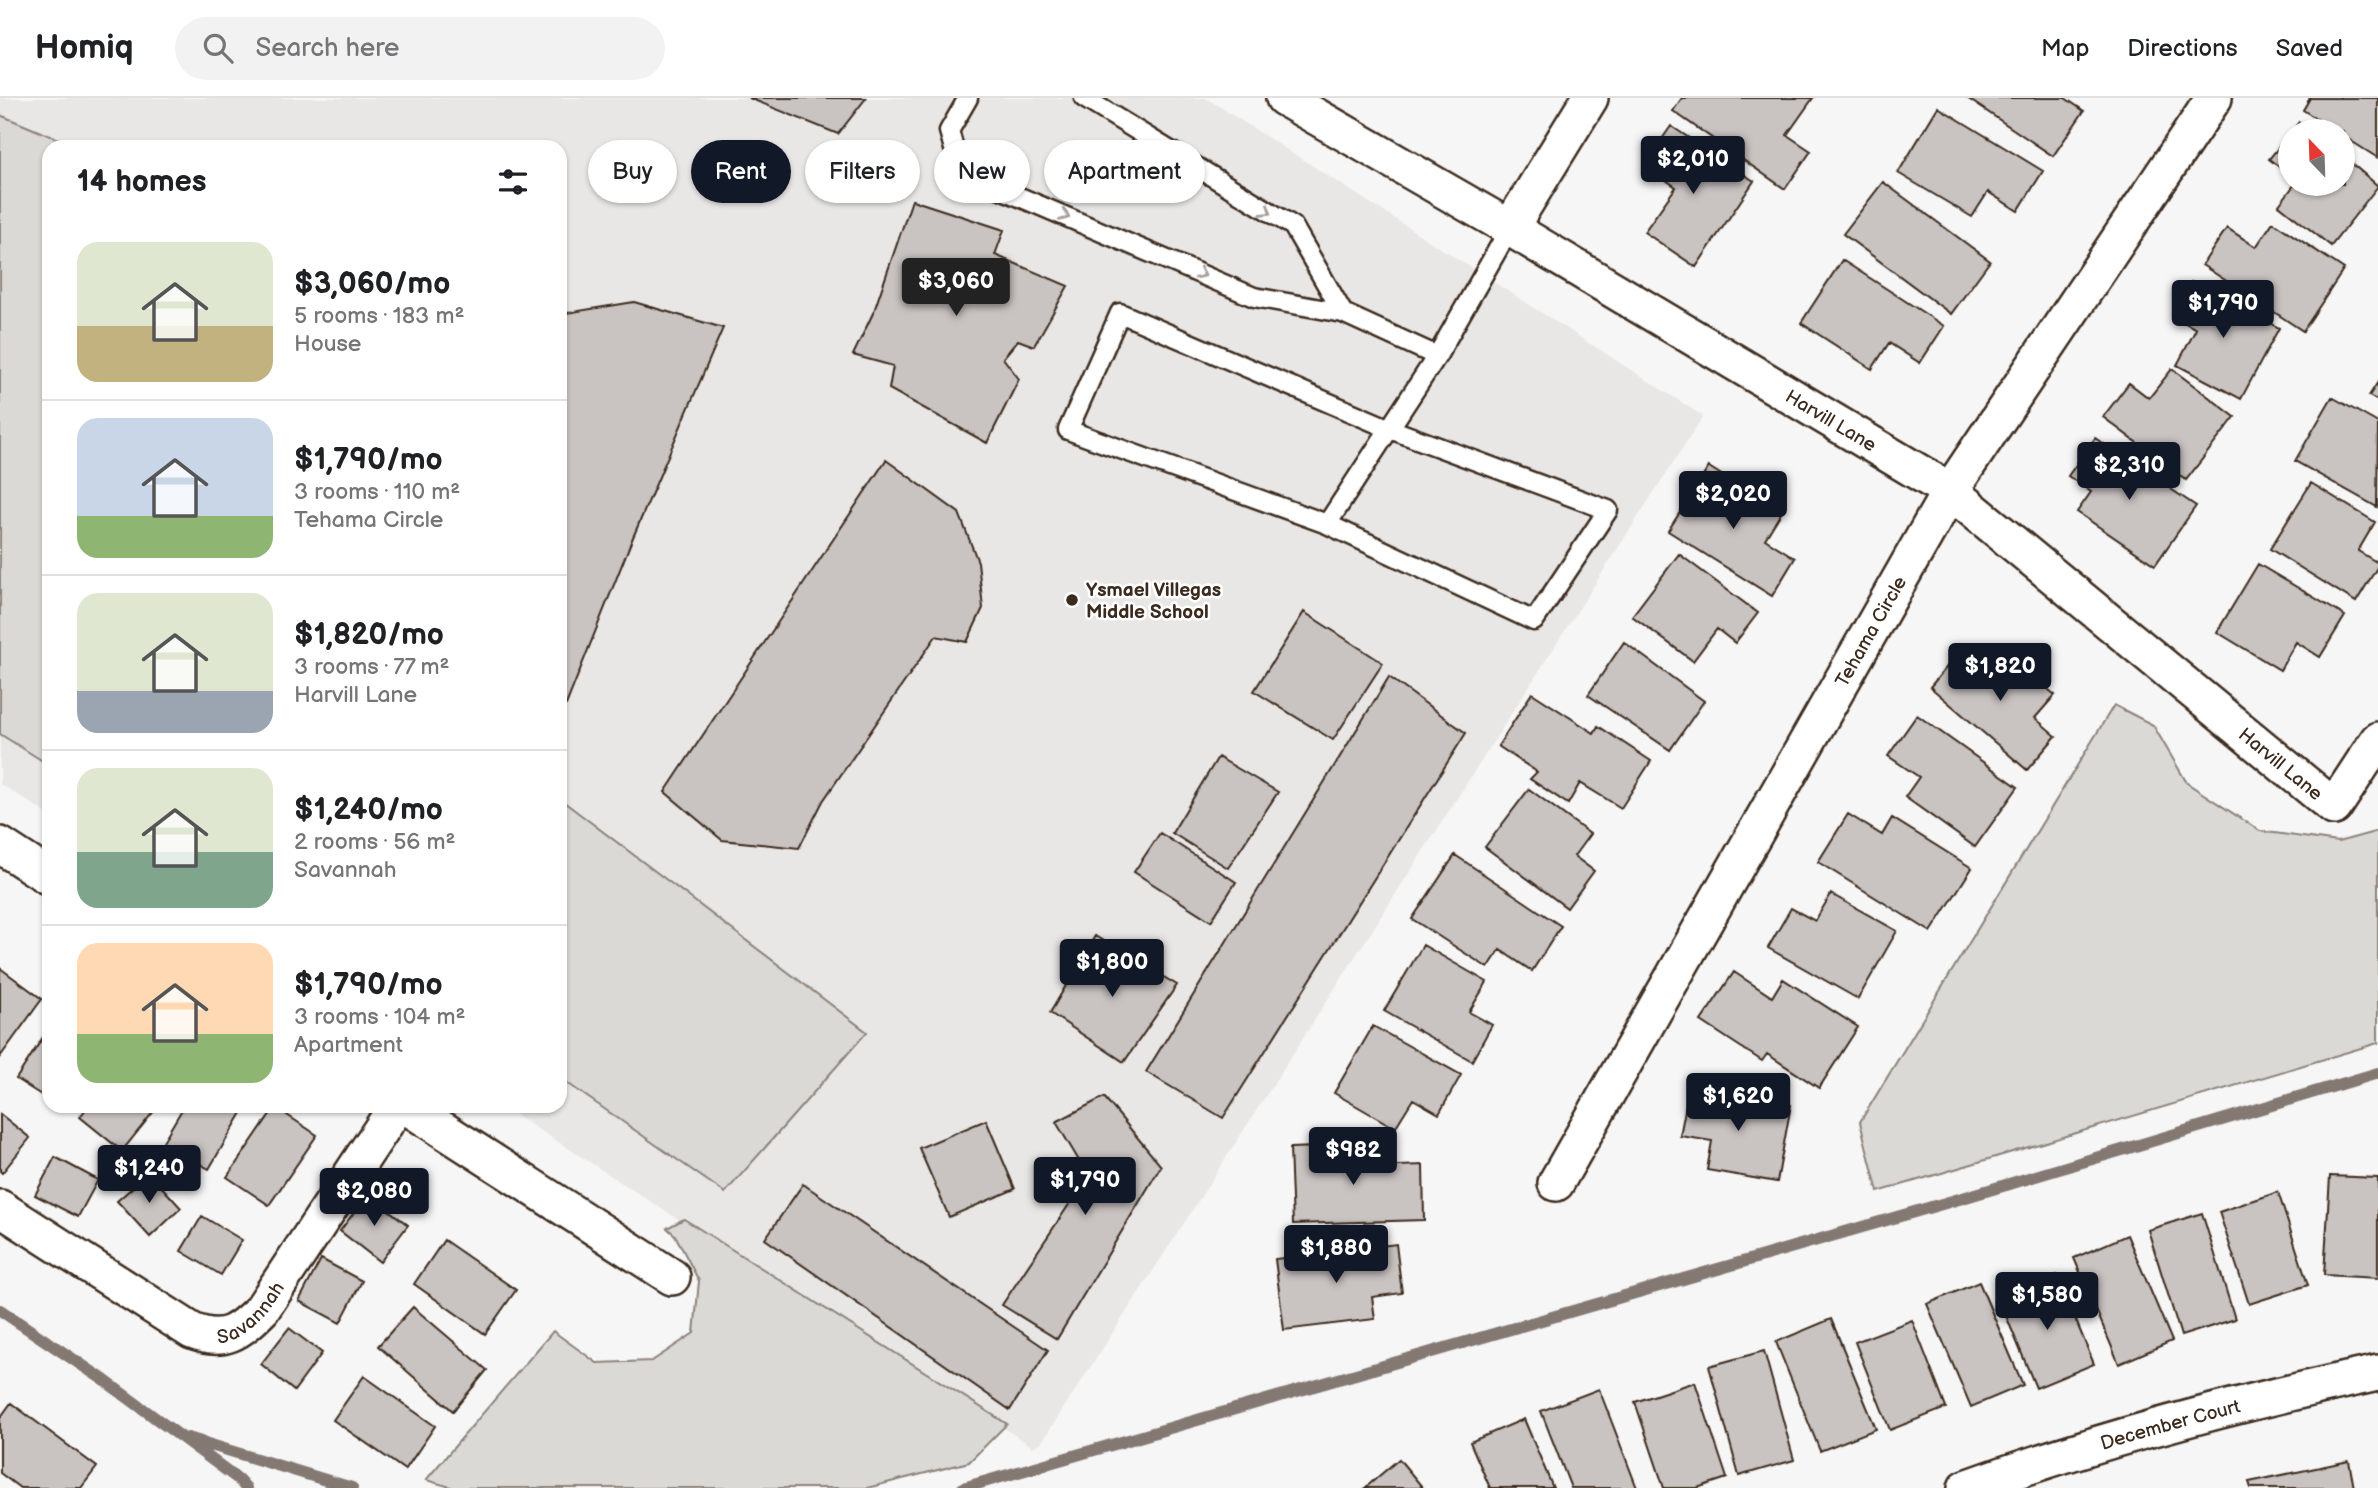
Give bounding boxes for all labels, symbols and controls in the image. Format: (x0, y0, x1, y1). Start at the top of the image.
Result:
search box (175, 17, 665, 80)
text: Homiq (35, 28, 133, 68)
icon: search (199, 29, 237, 67)
text: Search here (255, 33, 400, 64)
text: Map (2041, 34, 2089, 63)
text: Directions (2127, 34, 2238, 63)
text: Saved (2276, 34, 2343, 63)
north arrow (2278, 119, 2356, 196)
map controls (2278, 119, 2355, 196)
pin: $2,010 (1636, 136, 1750, 196)
chip: Buy (588, 140, 677, 203)
chip: Rent (691, 140, 791, 203)
chip: Filters (805, 140, 920, 203)
chip: New (934, 140, 1030, 203)
chip: Apartment (1044, 140, 1205, 203)
text: $2,010 (1657, 145, 1729, 173)
icon: filters (494, 163, 532, 201)
text: 14 homes (77, 164, 206, 200)
one-way arrow (1260, 202, 1273, 215)
one-way arrow (1058, 207, 1070, 221)
pin: $3,060 (899, 258, 1013, 318)
text: $3,060/mo (294, 266, 450, 302)
one-way arrow (1194, 266, 1206, 280)
text: $3,060 (918, 267, 994, 295)
icon: home (133, 270, 217, 354)
pin: $1,790 (2166, 280, 2280, 340)
text: $1,790 (2188, 289, 2258, 317)
text: 5 rooms · 183 m² (294, 302, 464, 330)
text: House (294, 330, 361, 358)
street label: Harvill Lane (1781, 385, 1880, 457)
text: $1,790/mo (294, 442, 443, 478)
pin: $2,310 (2072, 442, 2186, 502)
icon: home (133, 446, 217, 530)
text: $2,310 (2093, 451, 2165, 479)
pin: $2,020 (1676, 472, 1790, 531)
text: 3 rooms · 110 m² (294, 478, 460, 506)
text: $2,020 (1695, 480, 1771, 508)
text: Tehama Circle (294, 506, 443, 534)
street label: Tehama Circle (1831, 573, 1912, 691)
place label: Ysmael Villegas Middle School (1086, 579, 1221, 624)
marker: Ysmael Villegas Middle School (1064, 592, 1080, 608)
text: $1,820/mo (294, 617, 444, 653)
icon: home (133, 621, 217, 705)
pin: $1,820 (1943, 644, 2057, 703)
text: $1,820 (1964, 652, 2036, 680)
text: 3 rooms · 77 m² (294, 653, 450, 681)
text: Harvill Lane (294, 681, 417, 709)
street label: Harvill Lane (2233, 723, 2327, 806)
text: $1,240/mo (294, 792, 443, 828)
icon: home (133, 796, 217, 880)
text: 2 rooms · 56 m² (294, 828, 456, 856)
text: Savannah (294, 856, 396, 884)
pin: $1,800 (1055, 940, 1169, 999)
text: $1,800 (1076, 948, 1148, 976)
text: $1,790/mo (294, 967, 443, 1003)
icon: home (133, 971, 217, 1055)
text: 3 rooms · 104 m² (294, 1003, 465, 1031)
text: Apartment (294, 1031, 403, 1059)
pin: $1,620 (1681, 1074, 1795, 1133)
text: $1,620 (1702, 1082, 1774, 1110)
pin: $982 (1312, 1128, 1394, 1187)
text: $982 (1325, 1136, 1381, 1164)
pin: $1,240 (92, 1146, 206, 1205)
text: $1,240 (114, 1154, 184, 1182)
pin: $1,790 (1028, 1158, 1142, 1217)
text: $1,790 (1050, 1166, 1120, 1194)
pin: $2,080 (317, 1168, 431, 1228)
text: $2,080 (336, 1177, 412, 1205)
pin: $1,880 (1279, 1226, 1393, 1285)
text: $1,880 (1300, 1234, 1372, 1262)
pin: $1,580 (1990, 1272, 2104, 1332)
street label: Savannah (215, 1278, 290, 1350)
text: $1,580 (2011, 1281, 2083, 1309)
street label: December Court (2098, 1395, 2243, 1456)

